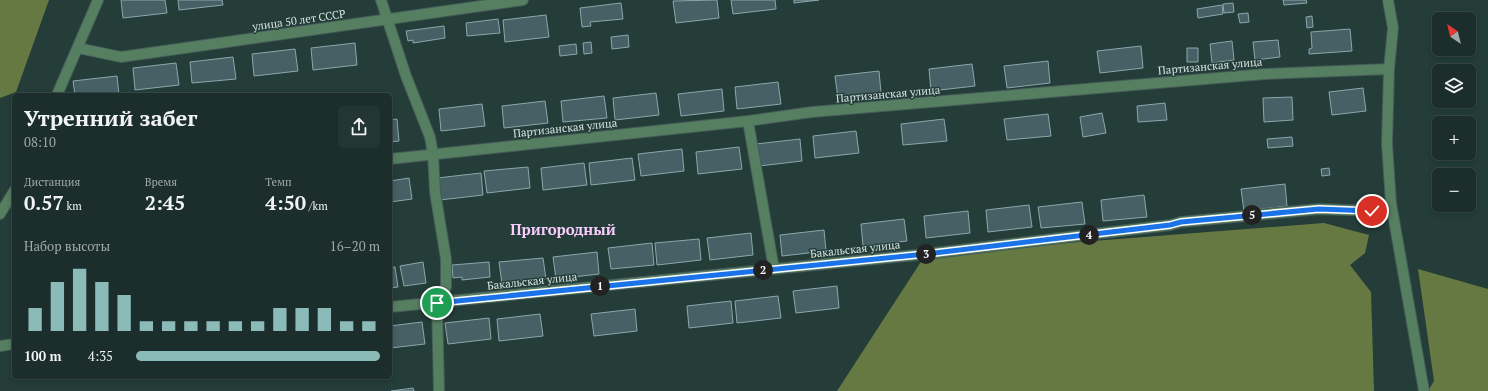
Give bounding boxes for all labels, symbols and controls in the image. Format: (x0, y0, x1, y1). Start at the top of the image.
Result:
street label: улица 50 лет СССР (251, 6, 347, 34)
north arrow (1432, 12, 1476, 56)
map controls (1432, 12, 1476, 212)
street label: Партизанская улица (1157, 54, 1263, 78)
button: layers (1432, 64, 1476, 108)
street label: Партизанская улица (835, 82, 941, 106)
text: Утренний забег (24, 103, 198, 132)
button: share (338, 106, 380, 148)
street label: Партизанская улица (512, 116, 618, 140)
button: + (1432, 116, 1476, 160)
text: 08:10 (24, 133, 56, 151)
button: − (1432, 168, 1476, 212)
text: Дистанция (24, 175, 80, 189)
text: Время (145, 175, 177, 189)
text: Темп (265, 175, 292, 189)
text: 0.57 (24, 189, 64, 216)
text: 2:45 (145, 189, 185, 216)
text: 4:50 (265, 189, 306, 216)
pin (1355, 194, 1389, 228)
text: km (64, 199, 82, 213)
text: /km (306, 199, 328, 213)
icon: check (1361, 200, 1383, 222)
pin: 5 (1242, 205, 1262, 225)
text: 5 (1249, 208, 1255, 222)
district label: Пригородный (510, 219, 616, 239)
pin: 4 (1079, 225, 1099, 245)
text: 4 (1086, 228, 1092, 242)
text: Набор высоты (24, 237, 110, 255)
text: 16–20 m (330, 237, 380, 255)
street label: Бакальская улица (809, 237, 901, 261)
pin: 3 (916, 244, 936, 264)
text: 3 (923, 247, 929, 261)
pin: 2 (753, 260, 773, 280)
text: 2 (760, 263, 766, 277)
street label: Бакальская улица (486, 269, 578, 293)
pin: 1 (590, 276, 610, 296)
text: 1 (597, 279, 603, 293)
pin (420, 286, 454, 320)
icon: arrive (426, 292, 448, 314)
text: 100 m (24, 347, 62, 365)
text: 4:35 (88, 347, 113, 365)

